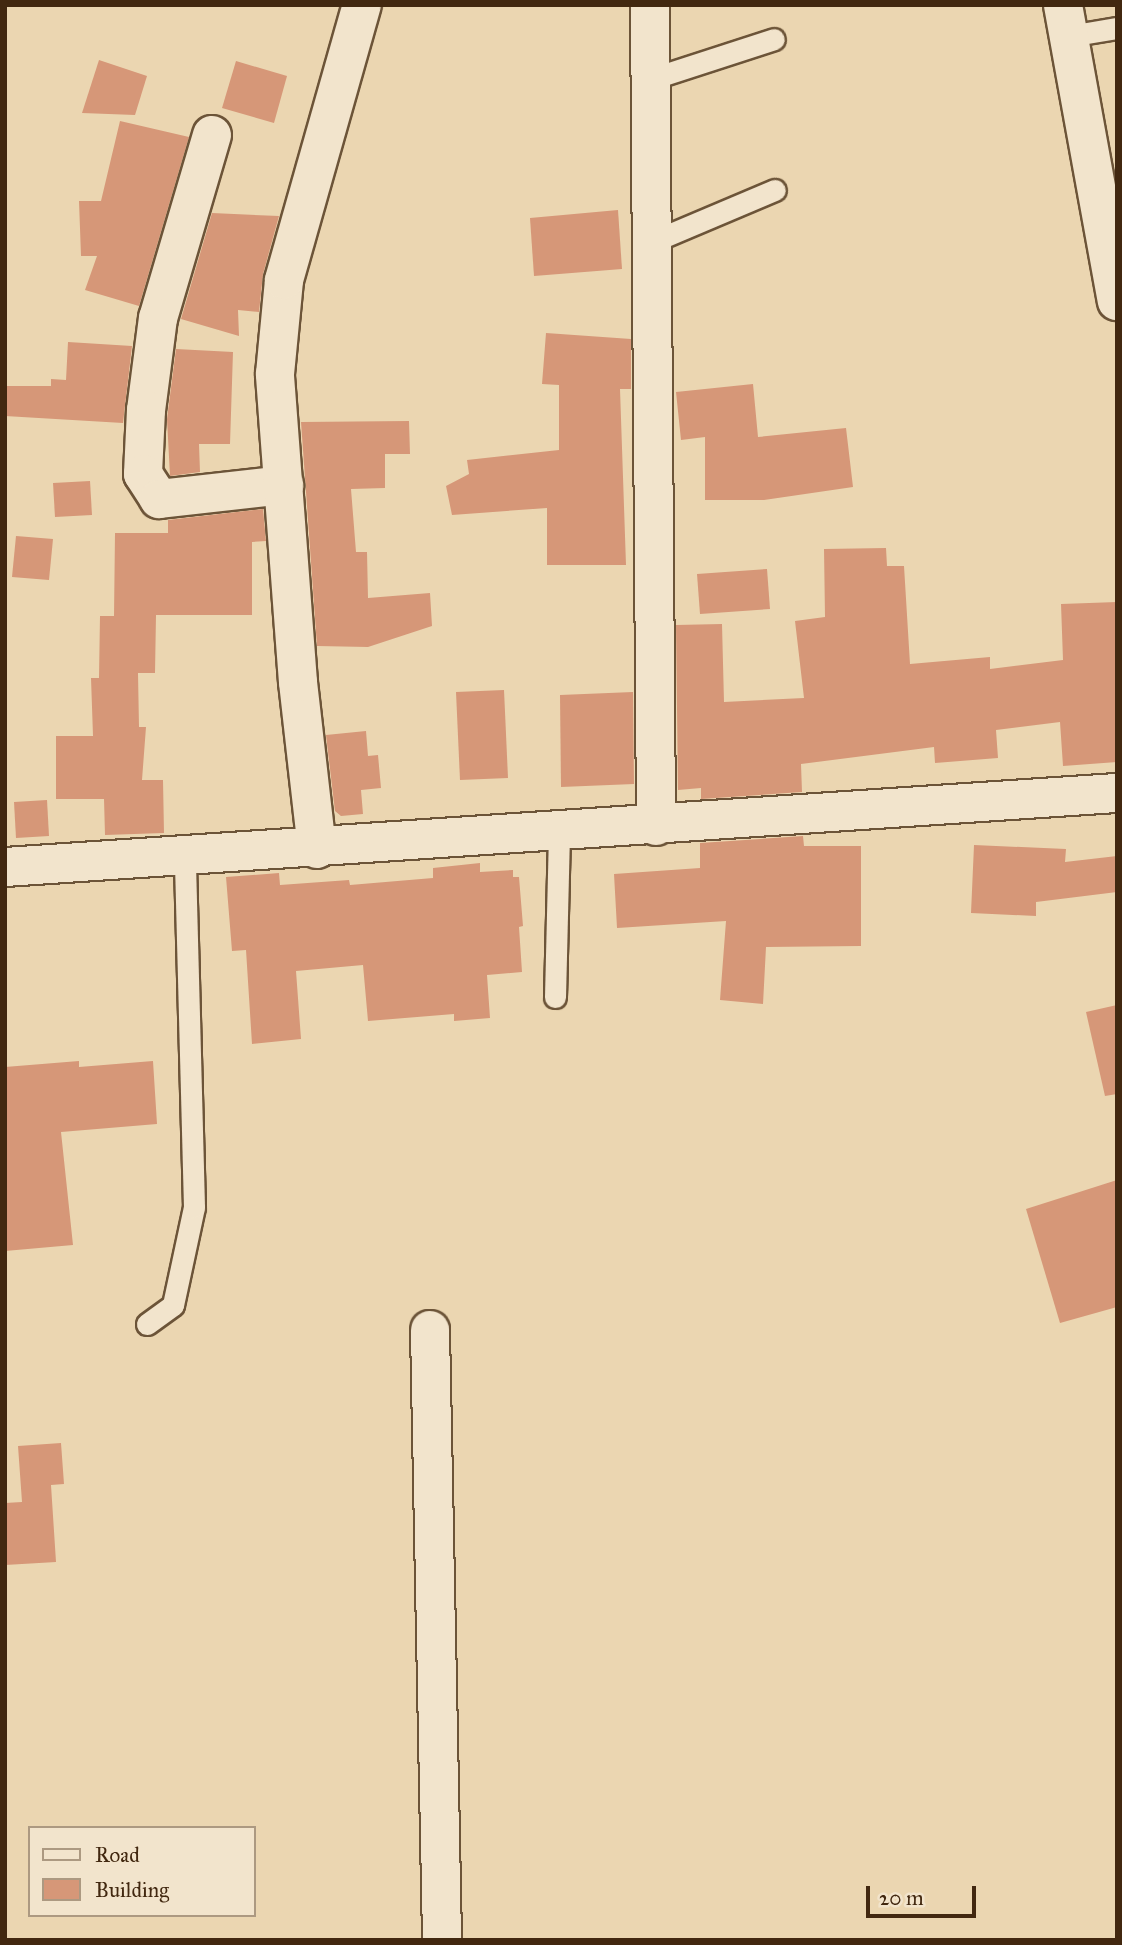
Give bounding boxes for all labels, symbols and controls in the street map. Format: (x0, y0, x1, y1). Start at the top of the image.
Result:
legend (28, 1826, 256, 1917)
text: Road (95, 1842, 140, 1868)
scale bar (870, 1871, 980, 1915)
text: Building (95, 1877, 169, 1903)
text: 20 m (879, 1885, 924, 1911)

